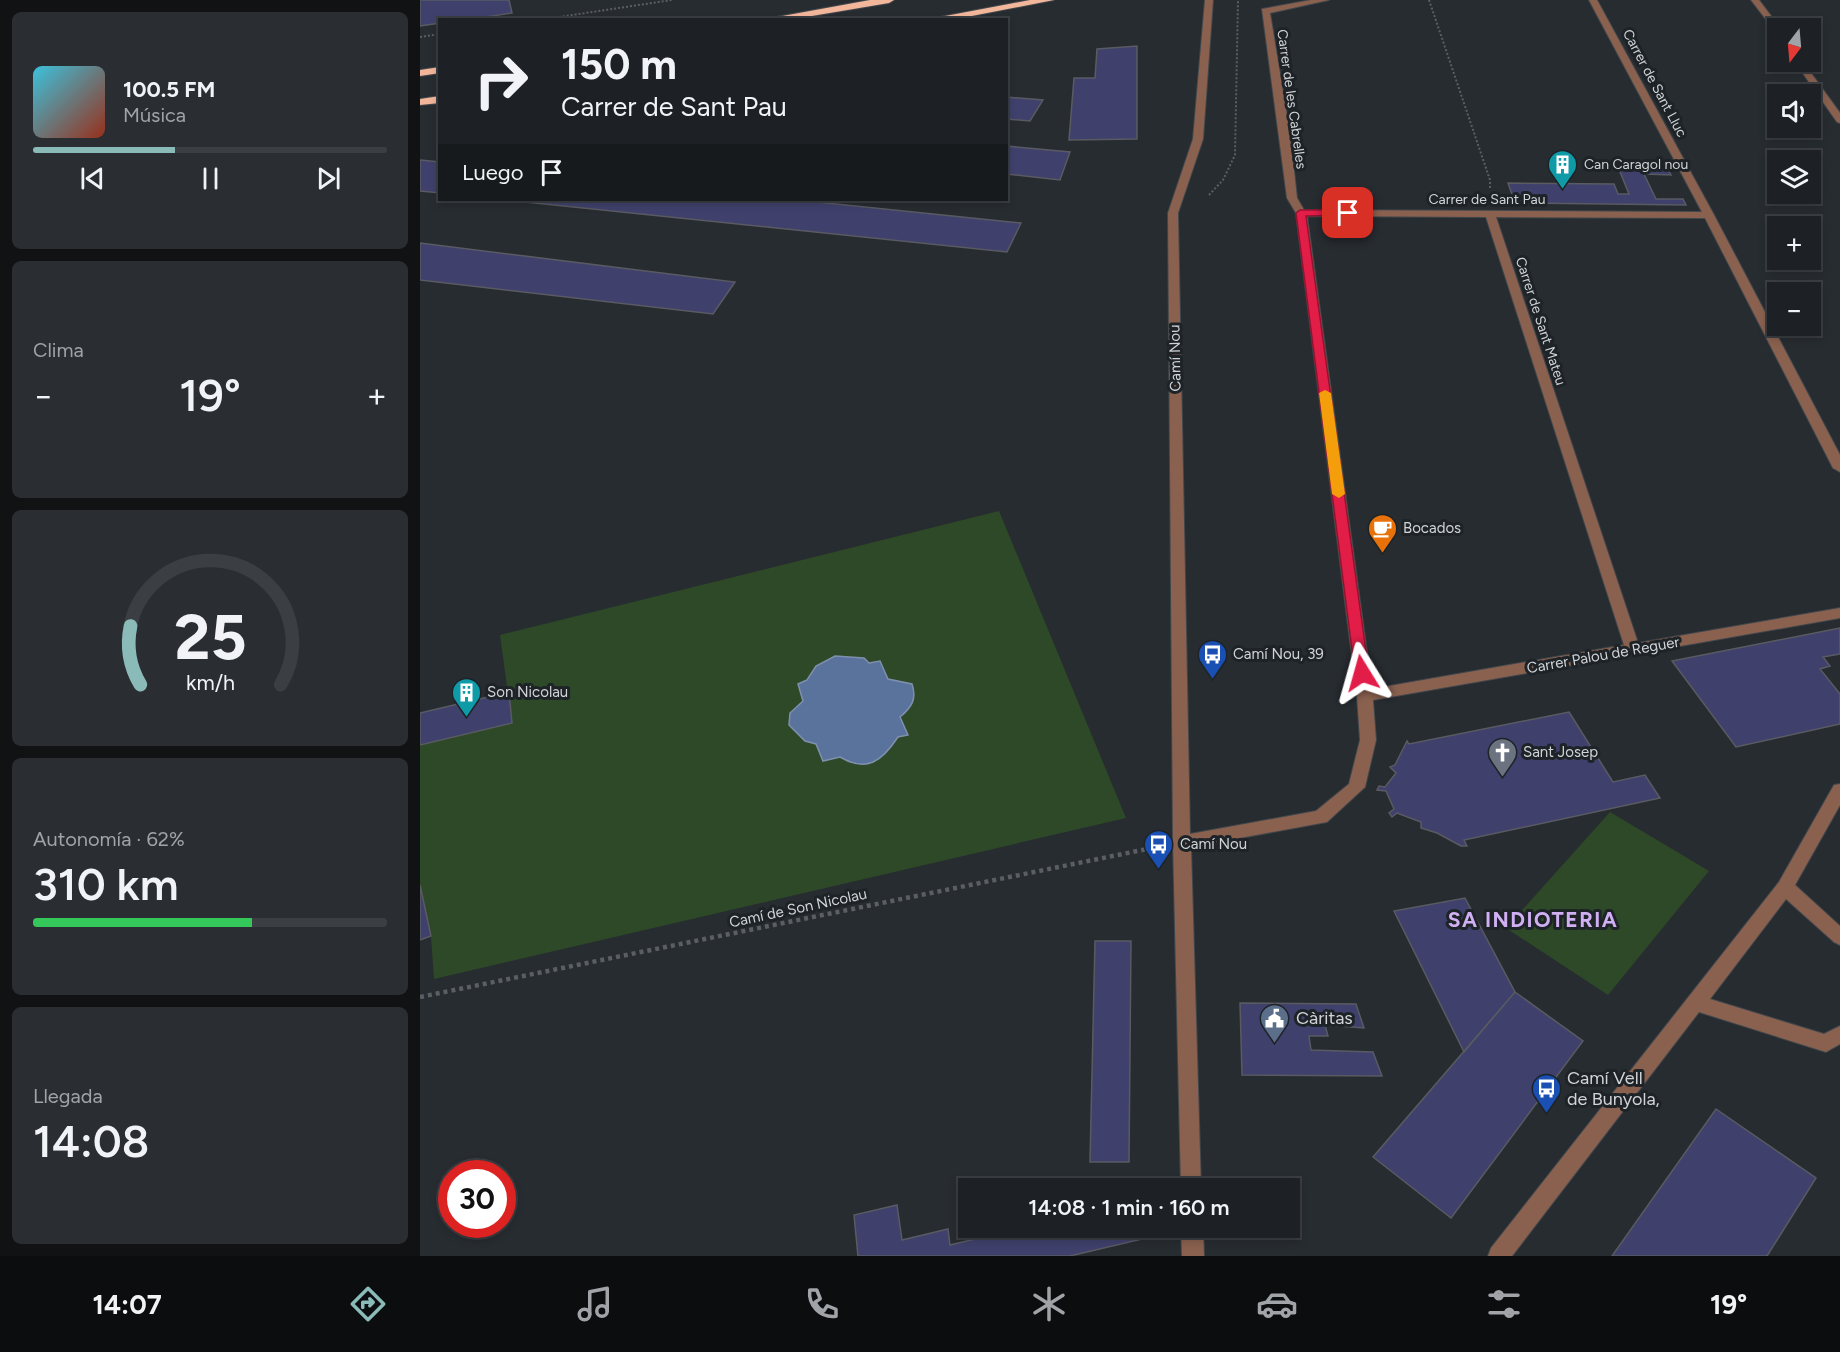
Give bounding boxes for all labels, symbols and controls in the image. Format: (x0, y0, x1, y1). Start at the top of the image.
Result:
north arrow (1767, 18, 1821, 72)
map controls (1767, 18, 1821, 336)
street label: Carrer de Sant Lluc (1619, 26, 1690, 141)
street label: Carrer de les Cabrelles (1273, 28, 1310, 170)
text: 150 m (561, 39, 677, 90)
icon: right (462, 42, 540, 120)
text: 100.5 FM (123, 76, 215, 103)
button: sound (1767, 84, 1821, 138)
text: Carrer de Sant Pau (561, 90, 787, 123)
text: Música (123, 103, 186, 127)
building icon: Can Caragol nou (1547, 148, 1579, 190)
button: layers (1767, 150, 1821, 204)
icon: arrive (535, 156, 568, 189)
place label: Can Caragol nou (1584, 156, 1688, 173)
text: Luego (462, 159, 523, 186)
icon: previous (76, 162, 109, 195)
icon: pause (194, 162, 227, 195)
icon: next (312, 162, 345, 195)
pin (1322, 187, 1373, 238)
street label: Carrer de Sant Pau (1428, 191, 1546, 208)
icon: arrive (1331, 196, 1364, 229)
button: + (1767, 216, 1821, 270)
street label: Carrer de Sant Mateu (1512, 255, 1569, 387)
button: − (1767, 282, 1821, 336)
street label: Camí Nou (1165, 324, 1185, 392)
text: Clima (33, 338, 84, 362)
text: 19° (179, 368, 241, 422)
text: − (33, 376, 54, 415)
text: + (366, 376, 387, 415)
cafe icon: Bocados (1366, 512, 1398, 554)
place label: Bocados (1403, 519, 1461, 537)
text: 25 (174, 600, 246, 675)
street label: Carrer Palou de Reguer (1525, 633, 1681, 677)
bus stop icon: Camí Nou, 39 (1196, 638, 1228, 680)
position arrow (1330, 641, 1394, 705)
place label: Camí Nou, 39 (1233, 645, 1324, 663)
text: km/h (186, 670, 234, 695)
building icon: Son Nicolau (450, 676, 482, 718)
place label: Son Nicolau (487, 683, 568, 701)
church icon: Sant Josep (1486, 736, 1518, 778)
place label: Sant Josep (1523, 743, 1598, 761)
text: Autonomía · 62% (33, 827, 185, 851)
bus stop icon: Camí Nou (1143, 828, 1175, 870)
place label: Camí Nou (1180, 835, 1247, 853)
text: 310 km (33, 857, 179, 911)
street label: Camí de Son Nicolau (728, 885, 868, 931)
district label: SA INDIOTERIA (1448, 907, 1618, 932)
public building icon: Càritas (1259, 1002, 1291, 1044)
place label: Càritas (1296, 1007, 1353, 1029)
place label: Camí Vell de Bunyola, (1567, 1067, 1660, 1110)
bus stop icon: Camí Vell de Bunyola, (1530, 1072, 1562, 1114)
text: Llegada (33, 1084, 103, 1108)
text: 14:08 (33, 1114, 149, 1168)
speed limit sign: 30 (438, 1160, 516, 1238)
text: 14:08 · 1 min · 160 m (1028, 1194, 1230, 1221)
icon: directions (347, 1283, 389, 1325)
icon: music (574, 1283, 616, 1325)
icon: phone (801, 1283, 843, 1325)
icon: climate (1028, 1283, 1070, 1325)
icon: car (1256, 1283, 1298, 1325)
icon: filters (1483, 1283, 1525, 1325)
text: 14:07 (93, 1288, 162, 1321)
text: 19° (1710, 1288, 1747, 1321)

